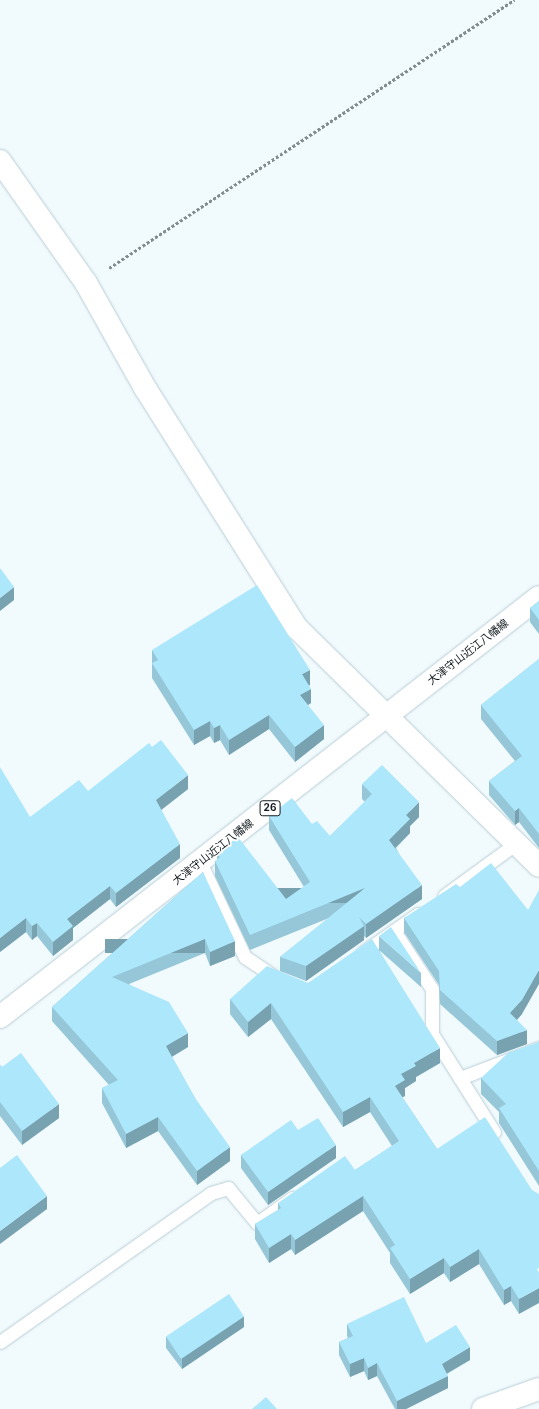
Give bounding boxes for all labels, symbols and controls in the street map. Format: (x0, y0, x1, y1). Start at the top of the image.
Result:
street label: 大津守山近江八幡線 (425, 616, 511, 688)
road number: 26 (259, 800, 281, 816)
street label: 大津守山近江八幡線 (170, 816, 256, 888)

